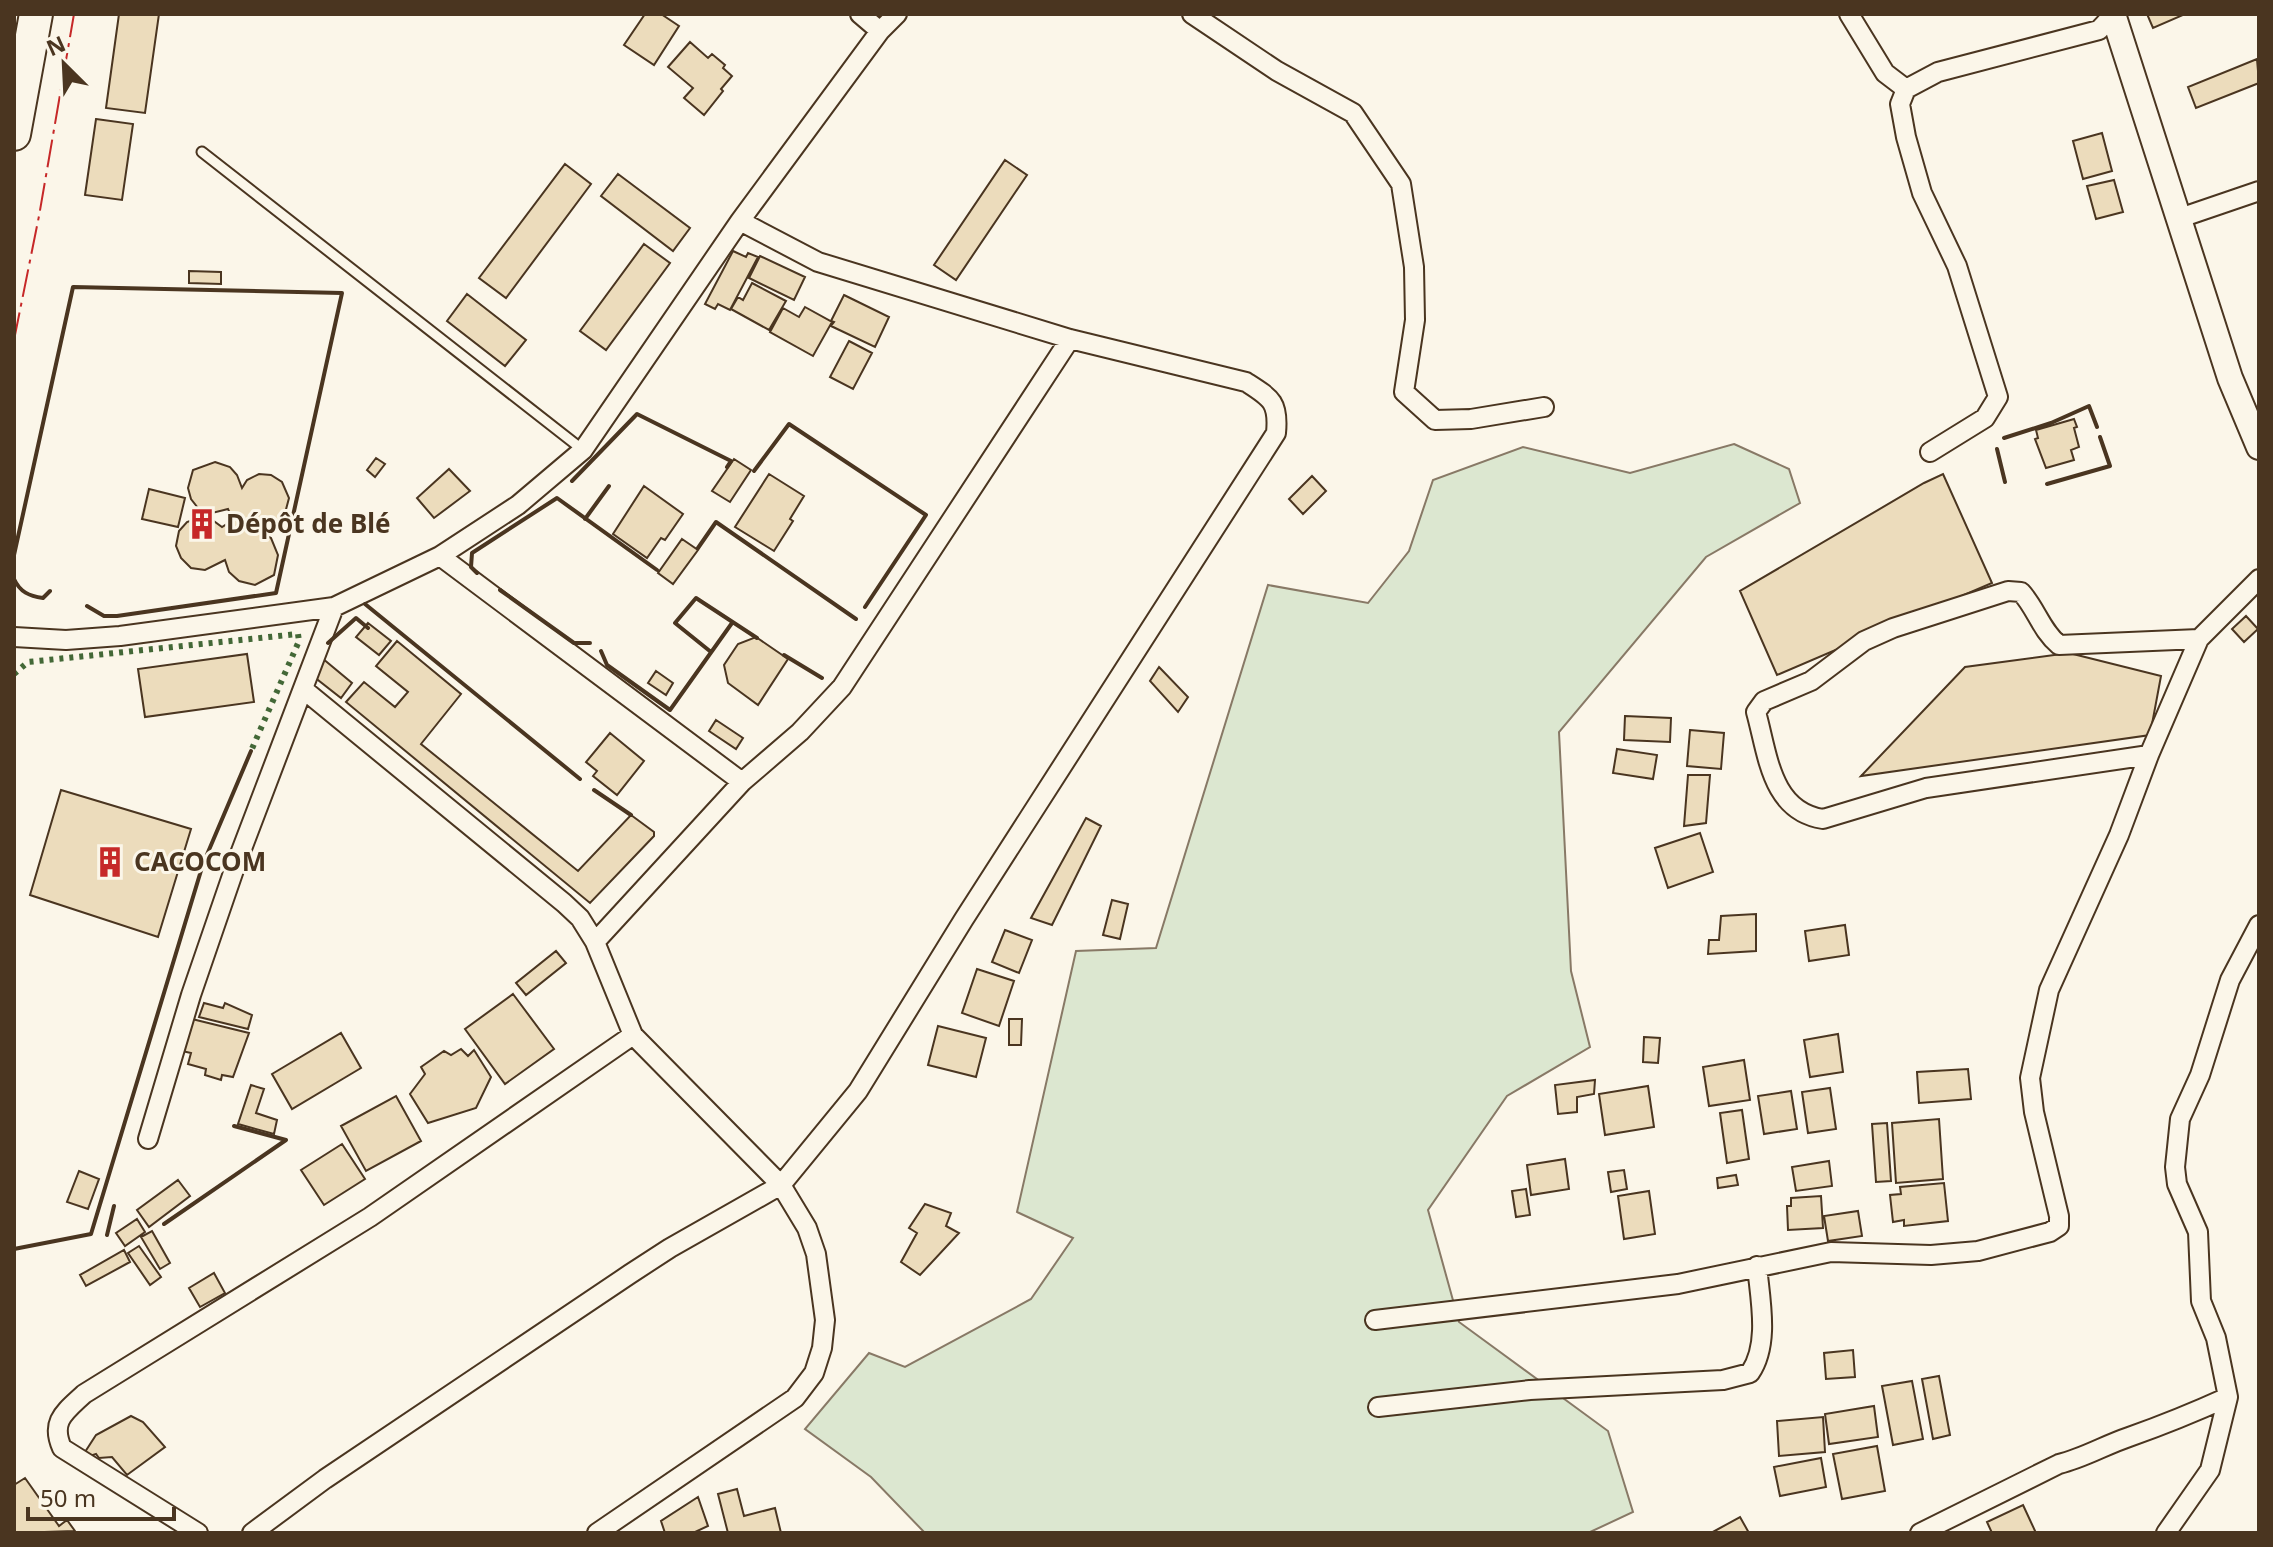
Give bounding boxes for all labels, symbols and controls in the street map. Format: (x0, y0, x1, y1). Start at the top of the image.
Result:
north arrow (24, 24, 104, 104)
text: N (41, 27, 70, 62)
place label: Dépôt de Blé (226, 505, 391, 541)
building icon: Dépôt de Blé (185, 507, 219, 541)
place label: CACOCOM (134, 843, 266, 879)
building icon: CACOCOM (93, 845, 127, 879)
scale bar (28, 1471, 174, 1521)
text: 50 m (40, 1481, 96, 1514)

